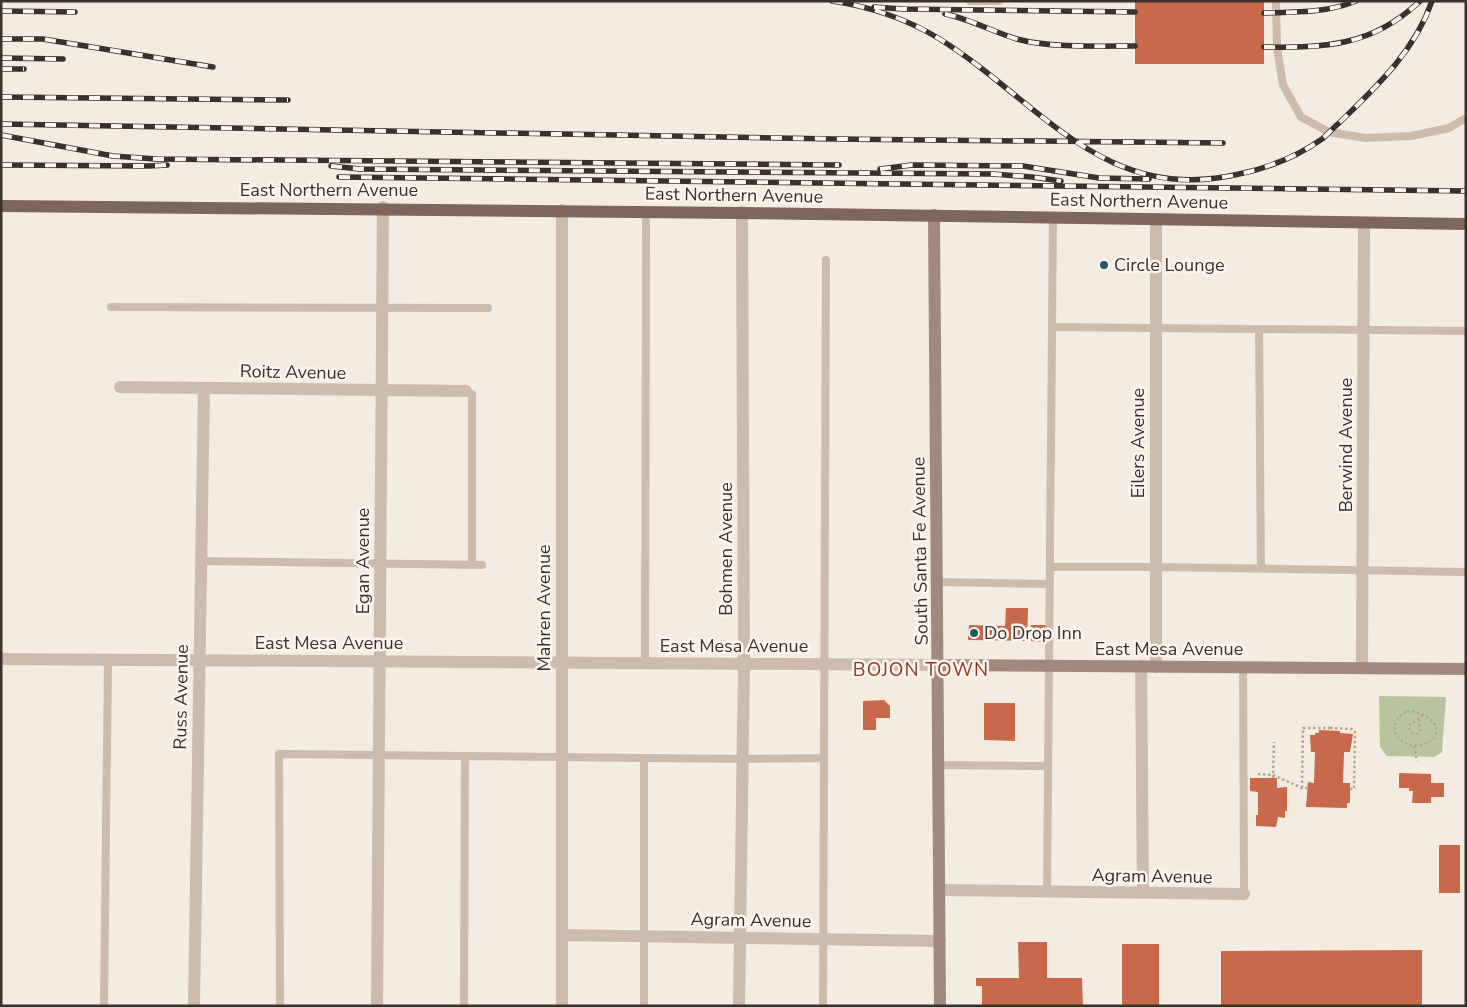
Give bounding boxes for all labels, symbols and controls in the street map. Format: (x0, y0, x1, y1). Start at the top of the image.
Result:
street label: East Northern Avenue (240, 178, 418, 202)
street label: East Northern Avenue (645, 181, 823, 209)
street label: East Northern Avenue (1050, 187, 1228, 215)
place label: Circle Lounge (1114, 253, 1225, 277)
marker: Circle Lounge (1098, 259, 1110, 271)
street label: Roitz Avenue (240, 359, 346, 385)
street label: Berwind Avenue (1334, 378, 1358, 512)
street label: Eilers Avenue (1126, 388, 1150, 498)
street label: South Santa Fe Avenue (906, 457, 934, 645)
street label: Bohmen Avenue (714, 482, 738, 616)
street label: Egan Avenue (351, 508, 375, 614)
street label: Mahren Avenue (532, 544, 556, 672)
place label: Do Drop Inn (984, 621, 1082, 645)
marker: Do Drop Inn (968, 627, 980, 639)
street label: East Mesa Avenue (255, 631, 403, 655)
street label: East Mesa Avenue (660, 634, 808, 658)
street label: East Mesa Avenue (1095, 637, 1243, 661)
street label: Russ Avenue (168, 644, 194, 750)
district label: BOJON TOWN (853, 657, 989, 683)
street label: Agram Avenue (1091, 863, 1213, 889)
street label: Agram Avenue (690, 907, 812, 933)

